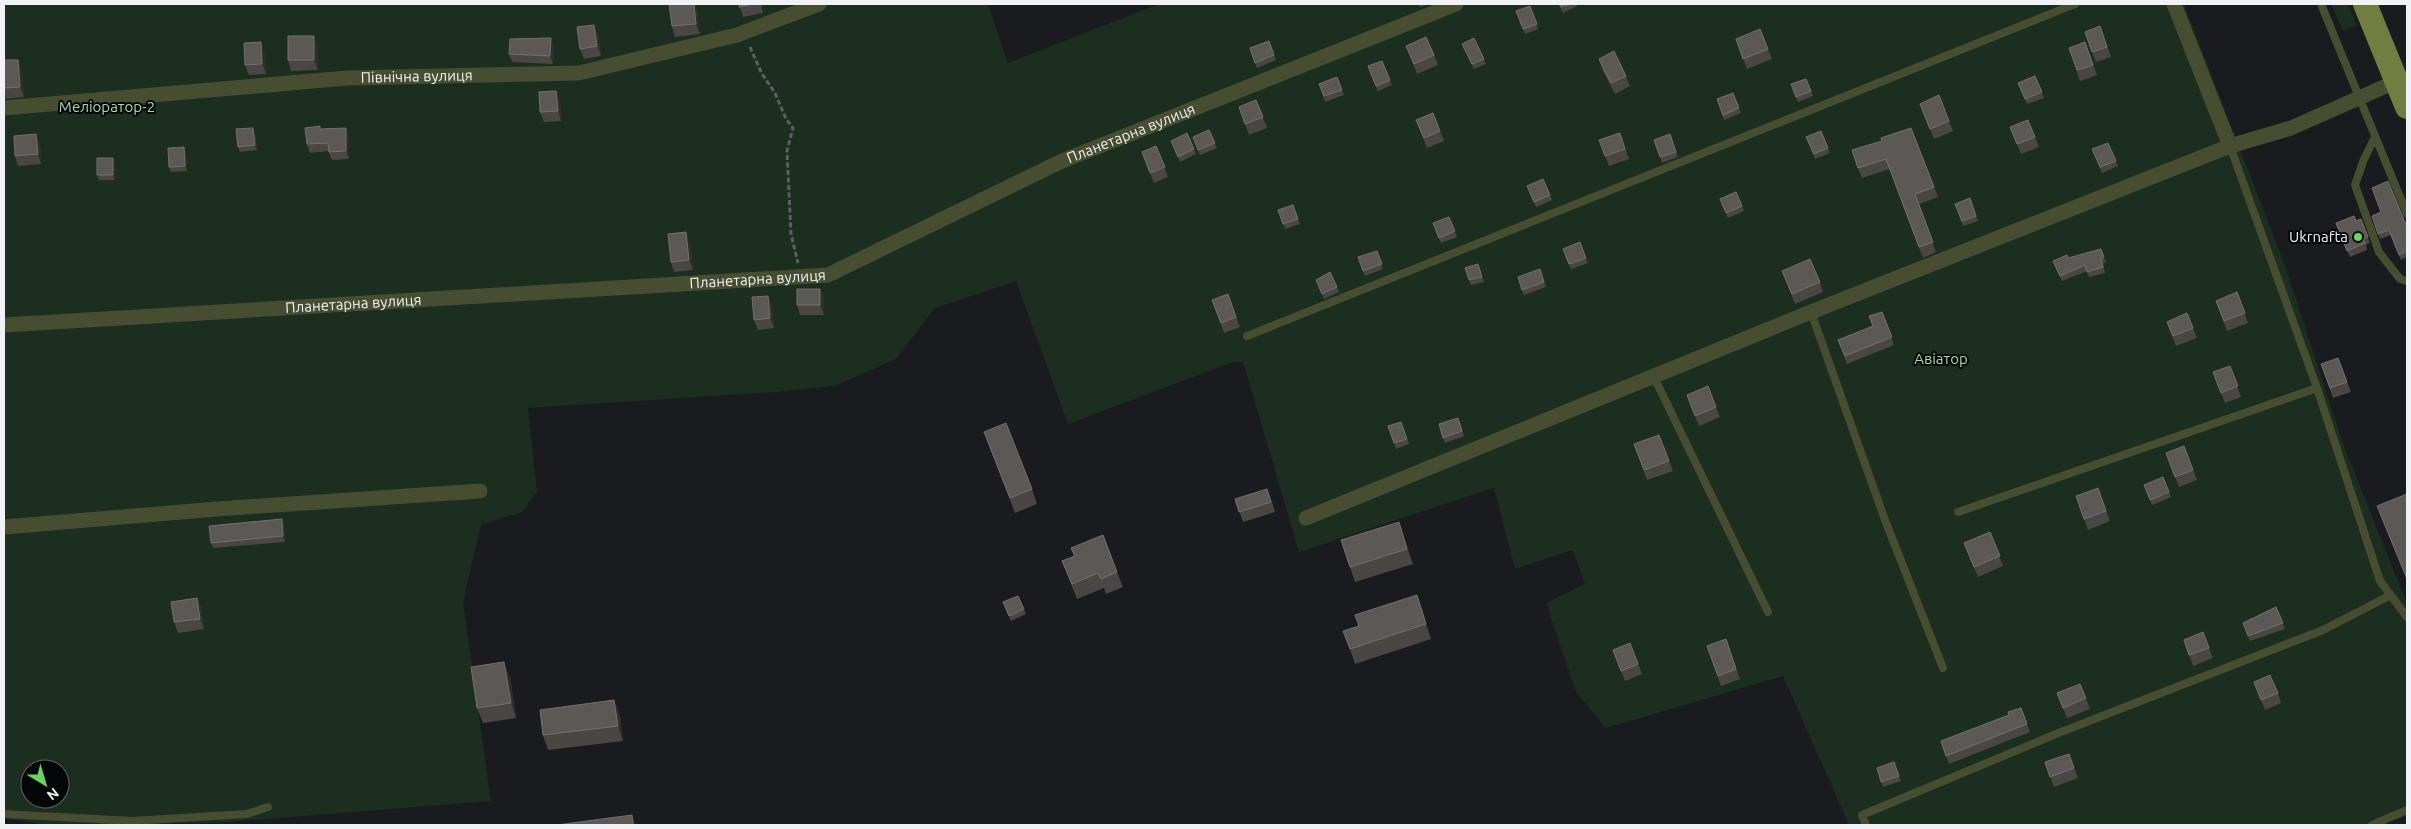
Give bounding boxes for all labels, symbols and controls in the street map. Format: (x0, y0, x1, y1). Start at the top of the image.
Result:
street label: Північна вулиця (360, 66, 473, 86)
park label: Меліоратор-2 (59, 98, 155, 115)
street label: Планетарна вулиця (1064, 100, 1197, 166)
place label: Ukrnafta (2289, 228, 2348, 245)
marker: Ukrnafta (2352, 231, 2364, 243)
street label: Планетарна вулиця (689, 266, 826, 291)
street label: Планетарна вулиця (285, 291, 422, 316)
park label: Авіатор (1914, 350, 1968, 367)
north arrow (20, 759, 70, 809)
text: N (44, 785, 62, 804)

